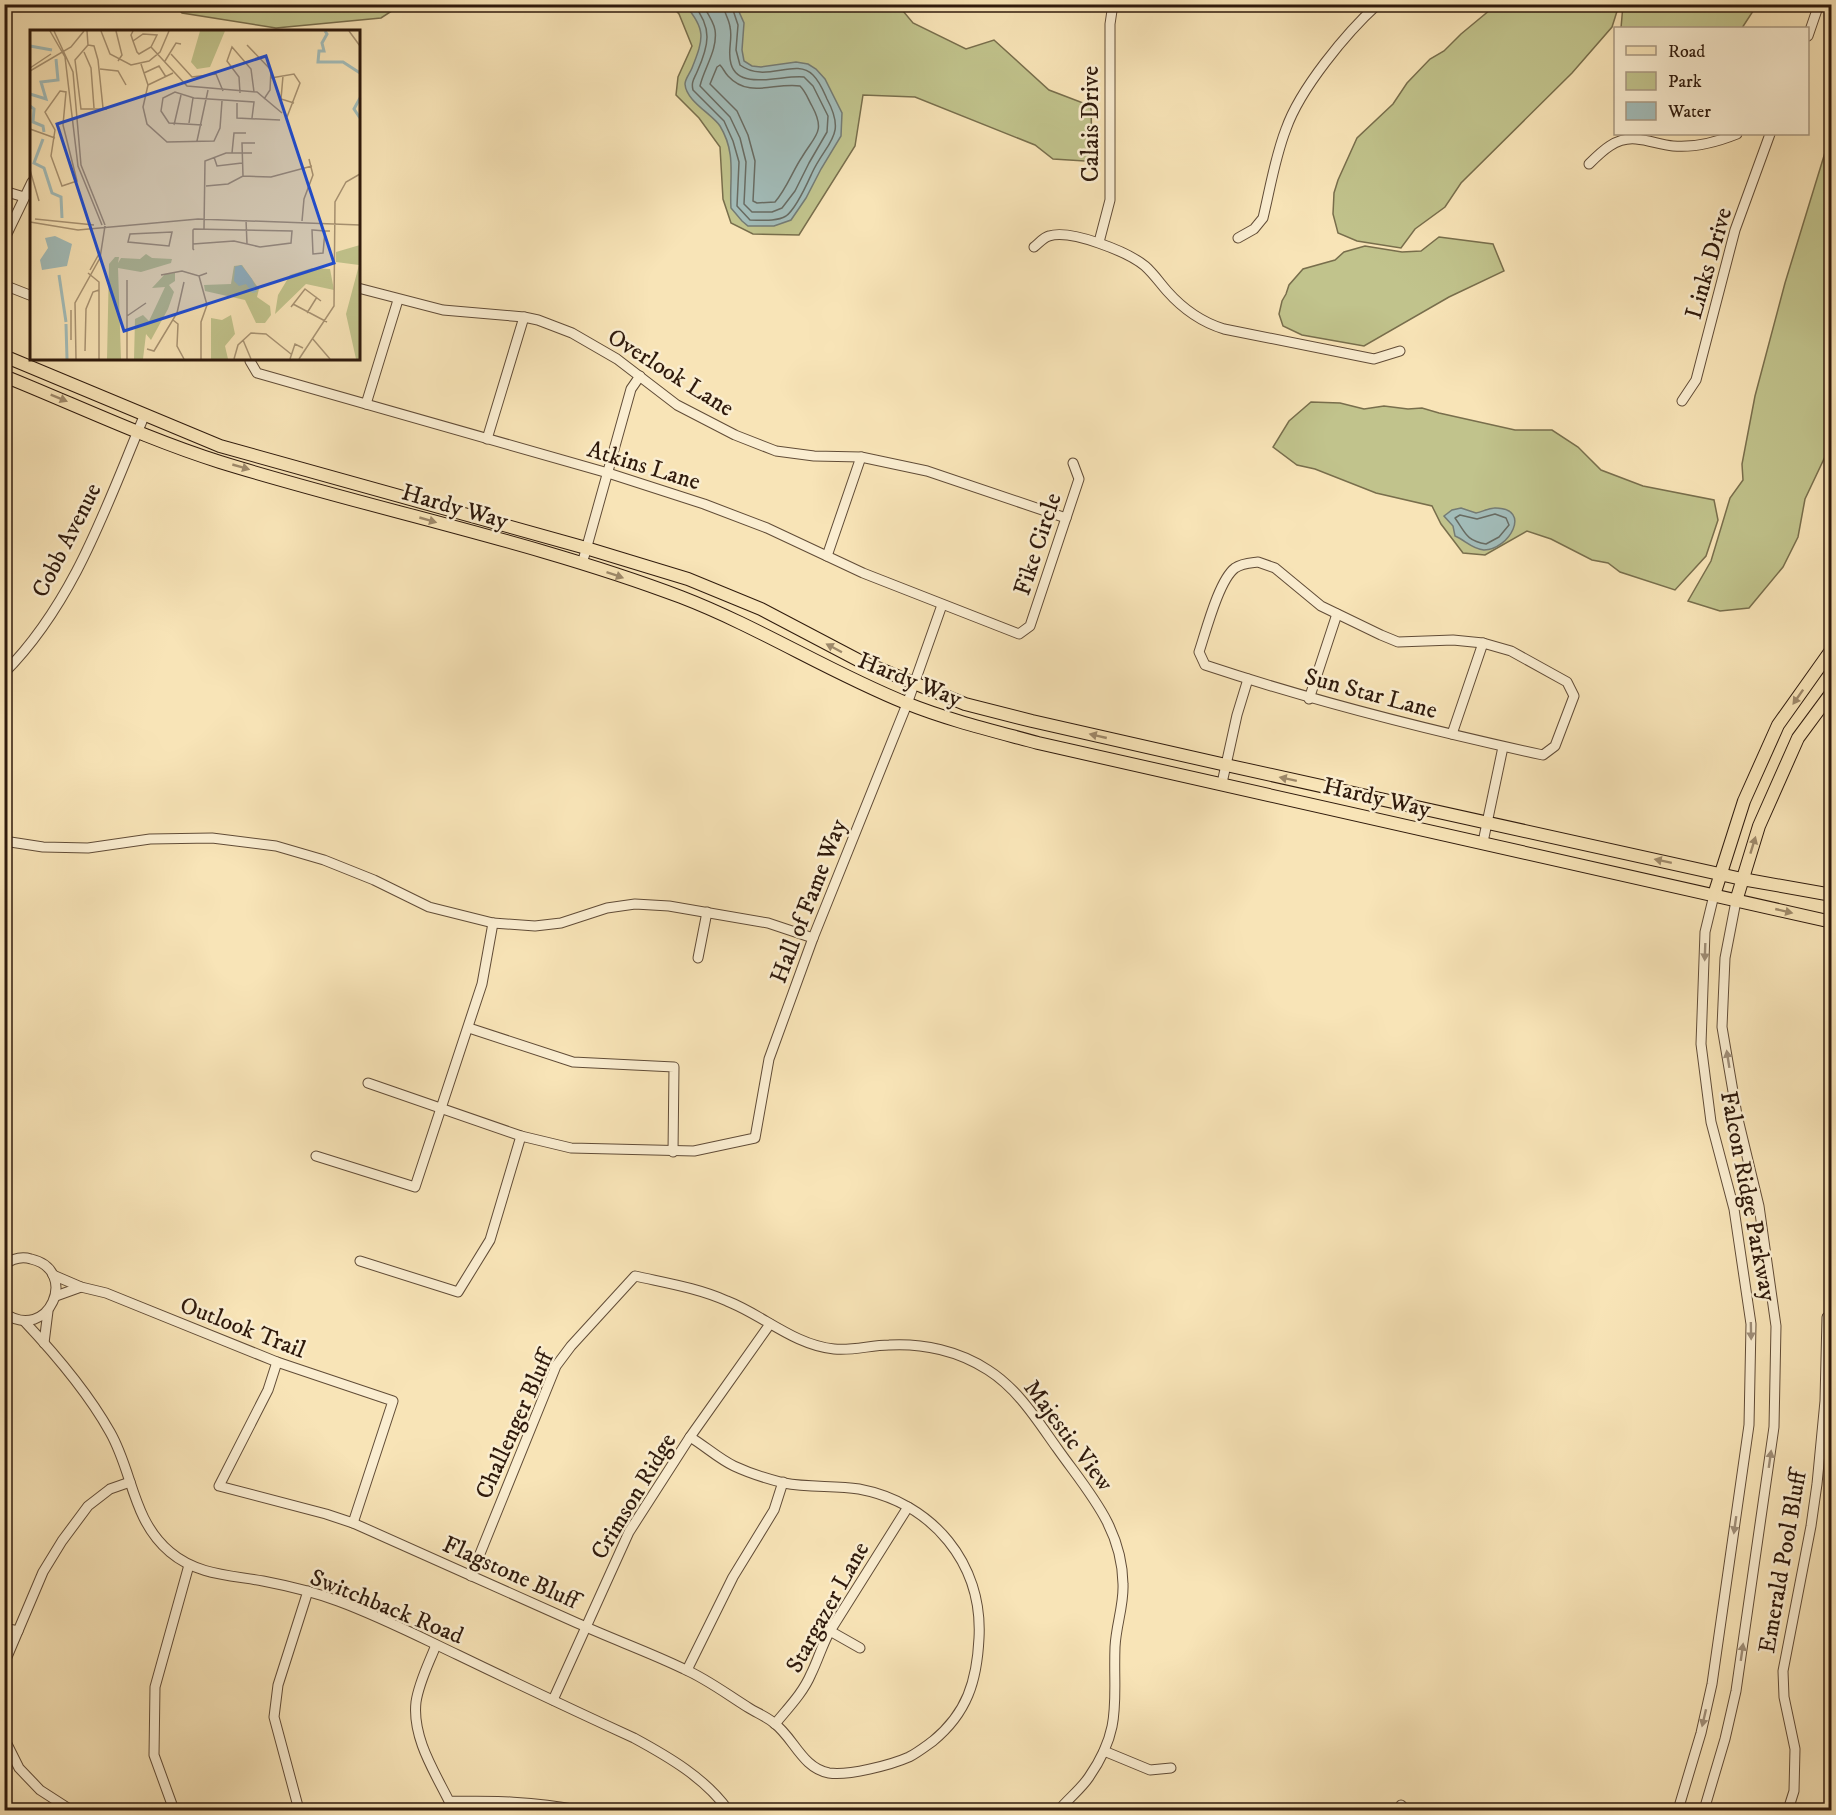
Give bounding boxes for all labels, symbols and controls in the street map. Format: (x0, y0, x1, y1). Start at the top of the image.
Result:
legend (1614, 27, 1809, 135)
inset map (30, 30, 360, 360)
text: Road (1668, 41, 1705, 63)
street label: Calais Drive (1076, 66, 1106, 182)
text: Park (1668, 71, 1702, 93)
text: Water (1667, 101, 1711, 123)
street label: Links Drive (1679, 204, 1739, 322)
street label: Overlook Lane (602, 322, 739, 424)
one-way arrow (50, 393, 68, 403)
street label: Atkins Lane (584, 435, 704, 497)
one-way arrow (232, 463, 250, 472)
street label: Hardy Way (398, 477, 512, 537)
street label: Cobb Avenue (25, 478, 109, 603)
street label: Fike Circle (1007, 489, 1069, 599)
one-way arrow (419, 516, 437, 525)
one-way arrow (607, 571, 625, 580)
one-way arrow (826, 643, 843, 652)
street label: Hardy Way (853, 645, 967, 715)
street label: Sun Star Lane (1301, 662, 1441, 726)
one-way arrow (1792, 689, 1804, 705)
one-way arrow (1088, 731, 1107, 740)
street label: Hardy Way (1320, 771, 1434, 825)
one-way arrow (1279, 773, 1297, 783)
street label: Hall of Fame Way (764, 814, 854, 988)
one-way arrow (1749, 836, 1758, 854)
one-way arrow (1654, 856, 1673, 865)
one-way arrow (1775, 907, 1793, 917)
one-way arrow (1700, 943, 1709, 962)
one-way arrow (1723, 1049, 1732, 1068)
street label: Falcon Ridge Parkway (1713, 1089, 1783, 1304)
street label: Outlook Trail (176, 1290, 310, 1366)
one-way arrow (1746, 1322, 1755, 1341)
street label: Challenger Bluff (469, 1344, 562, 1504)
street label: Majestic View (1017, 1374, 1120, 1498)
street label: Crimson Ridge (584, 1428, 683, 1565)
one-way arrow (1765, 1449, 1774, 1468)
street label: Emerald Pool Bluff (1752, 1465, 1814, 1656)
one-way arrow (1730, 1516, 1739, 1535)
street label: Flagstone Bluff (438, 1530, 587, 1618)
street label: Stargazer Lane (779, 1536, 876, 1678)
street label: Switchback Road (305, 1563, 468, 1651)
one-way arrow (1737, 1642, 1746, 1661)
one-way arrow (1699, 1709, 1709, 1727)

